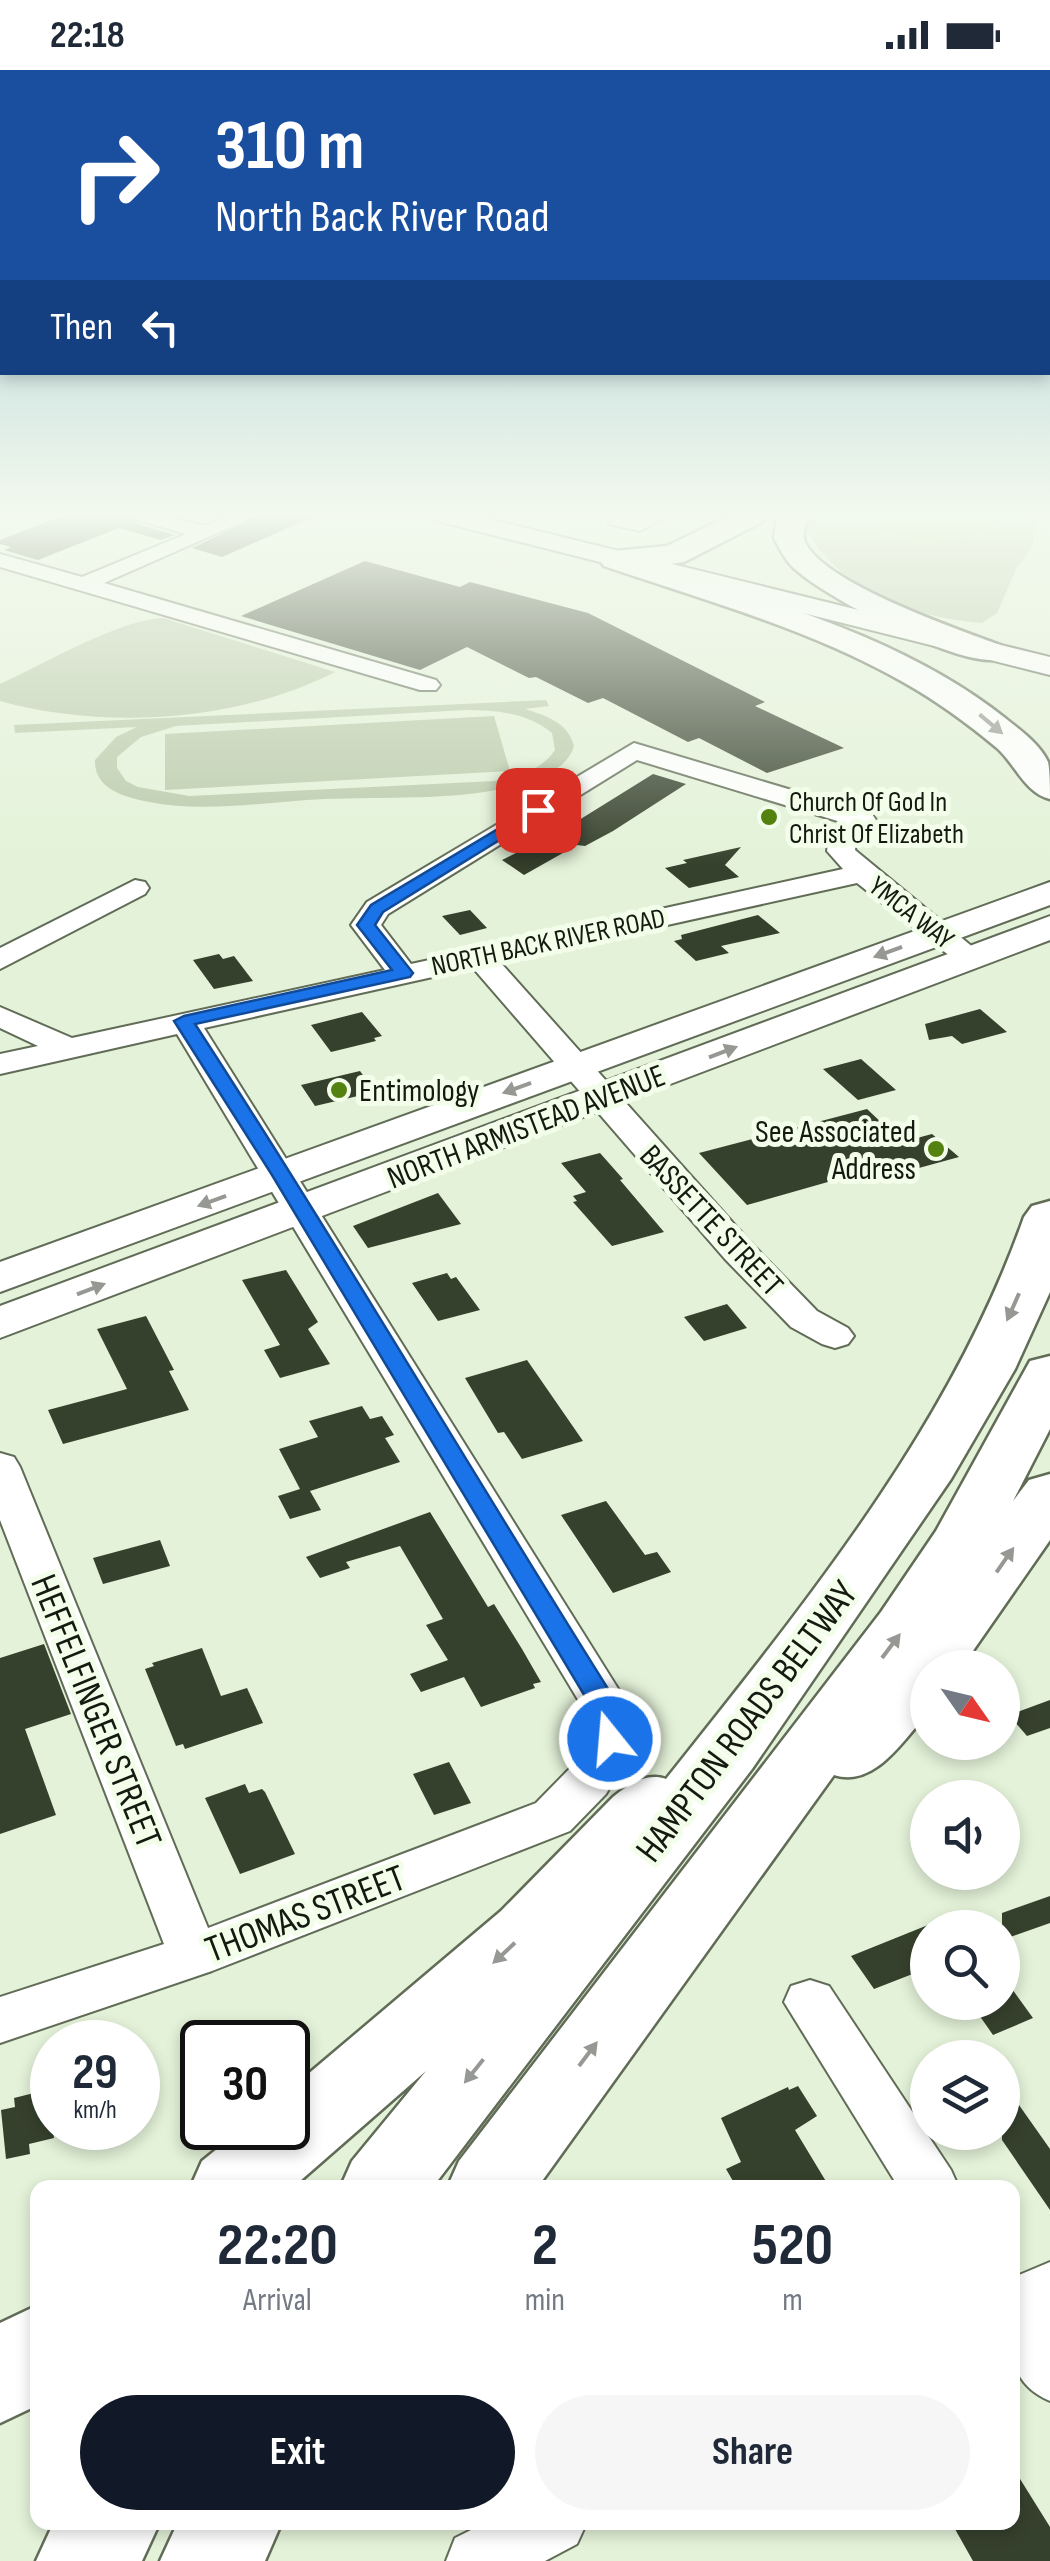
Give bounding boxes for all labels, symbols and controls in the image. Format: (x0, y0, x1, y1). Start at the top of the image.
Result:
text: 22:18 (50, 13, 125, 58)
text: 310 m (215, 105, 364, 189)
icon: right (50, 110, 180, 240)
text: North Back River Road (215, 190, 549, 245)
icon: left (133, 300, 188, 355)
text: Then (50, 305, 113, 350)
one-way arrow (979, 713, 1004, 735)
pin (496, 768, 581, 853)
icon: arrive (511, 783, 566, 838)
place label: Church Of God In Christ Of Elizabeth (789, 786, 964, 851)
marker: Church Of God In Christ Of Elizabeth (758, 806, 780, 828)
street label: YMCA WAY (862, 870, 960, 957)
street label: NORTH BACK RIVER ROAD (429, 902, 668, 983)
one-way arrow (873, 945, 903, 960)
one-way arrow (709, 1044, 739, 1059)
street label: NORTH ARMISTEAD AVENUE (382, 1056, 671, 1198)
place label: Entimology (359, 1072, 479, 1111)
marker: Entimology (328, 1079, 350, 1101)
one-way arrow (502, 1081, 532, 1096)
place label: See Associated Address (755, 1113, 916, 1189)
street label: BASSETTE STREET (631, 1137, 791, 1305)
marker: See Associated Address (925, 1138, 947, 1160)
one-way arrow (197, 1194, 227, 1209)
one-way arrow (77, 1280, 107, 1296)
one-way arrow (1005, 1292, 1021, 1322)
one-way arrow (995, 1546, 1014, 1573)
street label: HEFFELFINGER STREET (20, 1568, 171, 1855)
street label: HAMPTON ROADS BELTWAY (627, 1572, 868, 1871)
one-way arrow (881, 1633, 901, 1660)
north arrow (910, 1650, 1020, 1760)
map controls (910, 1650, 1020, 2150)
position arrow (558, 1687, 662, 1791)
button: sound (910, 1780, 1020, 1890)
street label: THOMAS STREET (199, 1856, 412, 1973)
button: search (910, 1910, 1020, 2020)
one-way arrow (492, 1942, 517, 1964)
speed limit sign: 30 (180, 2020, 310, 2150)
button: layers (910, 2040, 1020, 2150)
one-way arrow (578, 2041, 598, 2067)
text: 29 (72, 2043, 118, 2103)
one-way arrow (464, 2058, 485, 2084)
text: km/h (73, 2095, 117, 2126)
text: 22:20 (217, 2210, 338, 2282)
text: 2 (532, 2210, 558, 2282)
text: 520 (752, 2210, 833, 2282)
text: Arrival (243, 2281, 312, 2320)
text: min (525, 2281, 565, 2320)
text: m (782, 2281, 803, 2320)
button: Exit (80, 2395, 515, 2510)
button: Share (535, 2395, 970, 2510)

